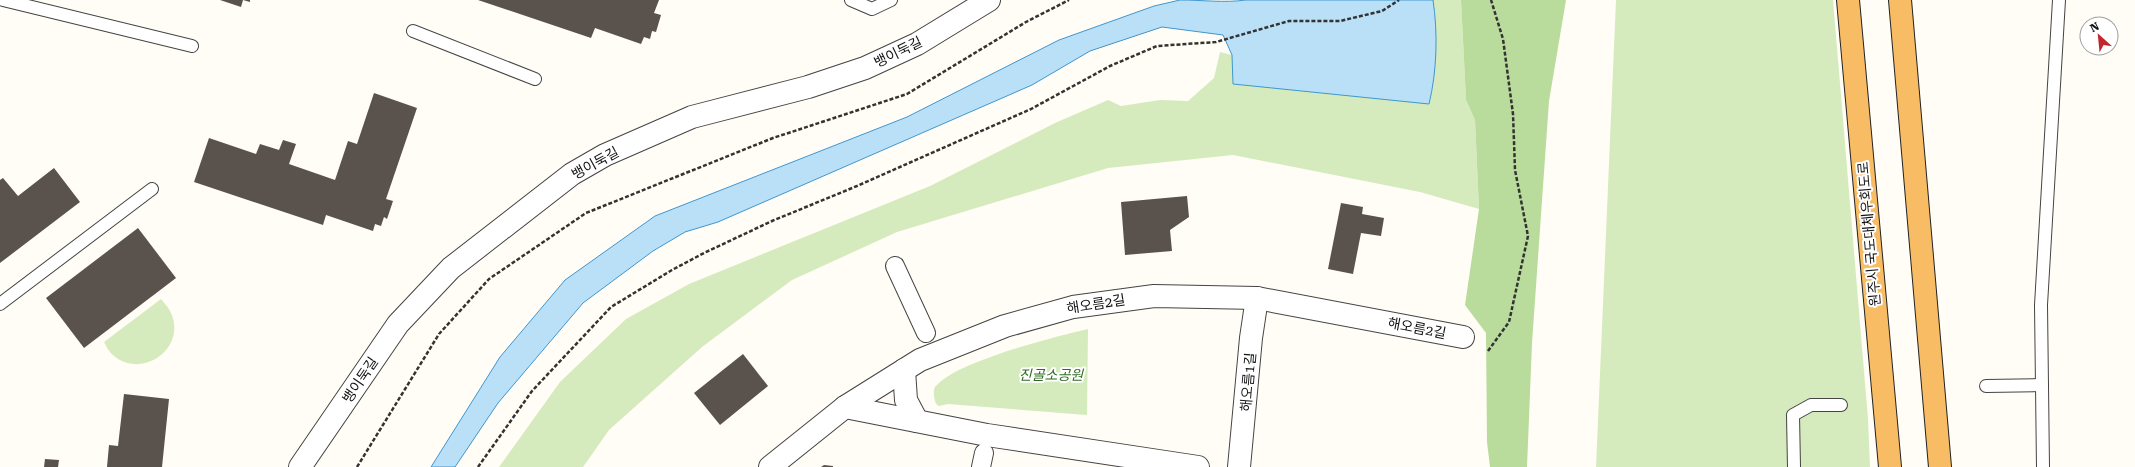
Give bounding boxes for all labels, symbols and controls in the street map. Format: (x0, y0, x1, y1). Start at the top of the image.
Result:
north arrow (2079, 16, 2119, 56)
text: N (2088, 20, 2102, 35)
street label: 뱅이둑길 (871, 34, 925, 70)
street label: 뱅이둑길 (569, 144, 621, 182)
street label: 원주시 국도대체우회도로 (1855, 161, 1883, 307)
street label: 해오름2길 (1065, 291, 1127, 317)
street label: 해오름2길 (1386, 314, 1448, 342)
street label: 해오름1길 (1237, 352, 1259, 412)
street label: 뱅이둑길 (339, 354, 381, 406)
park label: 진골소공원 (1019, 367, 1084, 383)

